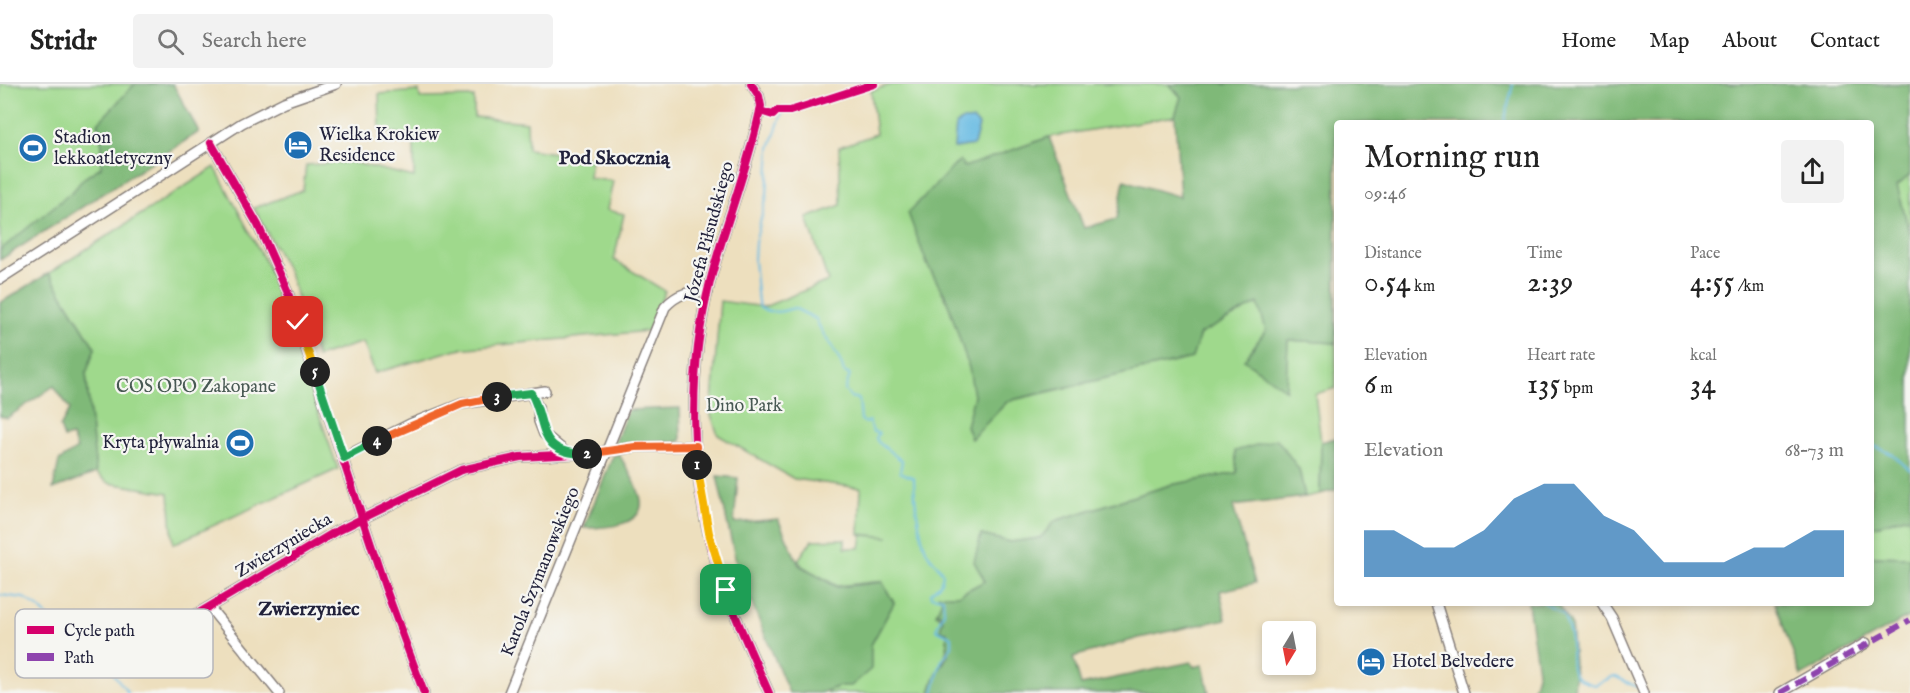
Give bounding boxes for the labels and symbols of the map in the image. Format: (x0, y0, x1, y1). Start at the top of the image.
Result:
place label: Wielka Krokiew Residence (319, 124, 440, 168)
place label: Stadion lekkoatletyczny (54, 127, 172, 171)
hotel icon: Wielka Krokiew Residence (282, 129, 314, 161)
sports icon: Stadion lekkoatletyczny (17, 132, 49, 164)
district label: Pod Skocznią (558, 146, 671, 171)
street label: Józefa Piłsudskiego (680, 159, 740, 307)
pin (272, 296, 323, 347)
pin: 5 (300, 357, 330, 387)
park label: COS OPO Zakopane (116, 376, 276, 399)
pin: 3 (482, 382, 512, 412)
park label: Dino Park (706, 395, 783, 418)
pin: 4 (362, 426, 392, 456)
sports icon: Kryta pływalnia (224, 427, 256, 459)
place label: Kryta pływalnia (102, 432, 219, 455)
pin: 2 (572, 439, 602, 469)
pin: 1 (682, 450, 712, 480)
street label: Karola Szymanowskiego (496, 483, 586, 660)
street label: Zwierzyniecka (232, 508, 337, 584)
pin (700, 564, 751, 615)
district label: Zwierzyniec (258, 597, 360, 622)
legend (15, 609, 213, 678)
north arrow (1262, 621, 1316, 675)
text: Cycle path (64, 622, 135, 642)
hotel icon: Hotel Belvedere (1355, 646, 1387, 678)
text: Path (64, 649, 95, 669)
place label: Hotel Belvedere (1392, 651, 1514, 674)

